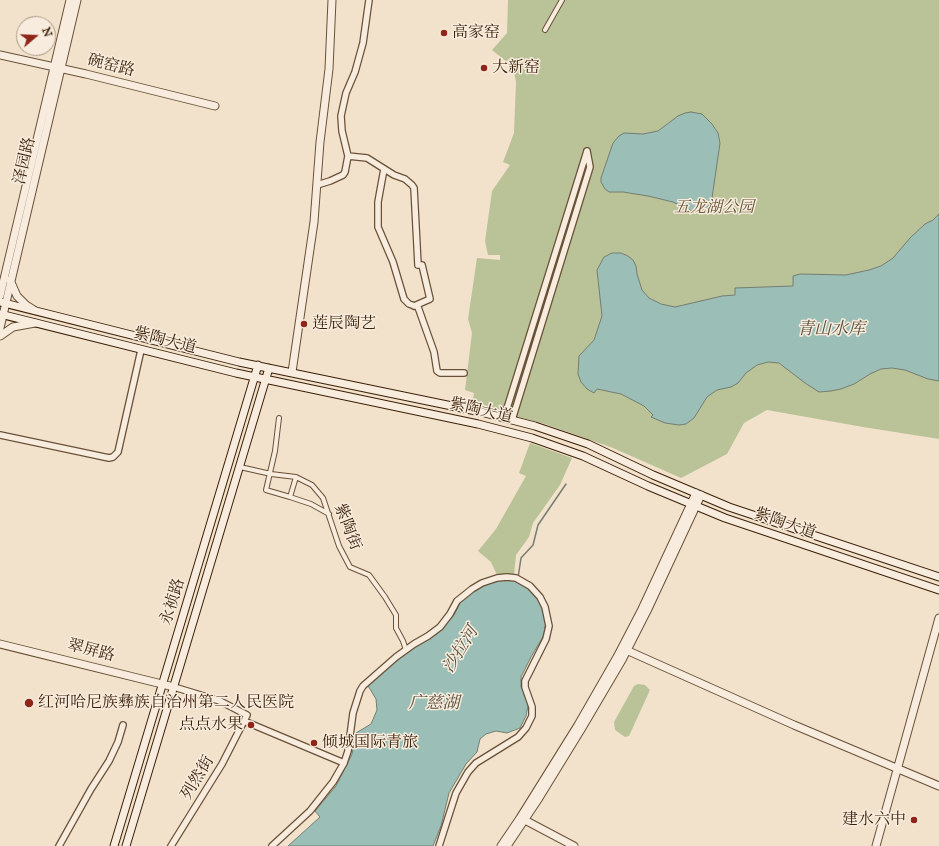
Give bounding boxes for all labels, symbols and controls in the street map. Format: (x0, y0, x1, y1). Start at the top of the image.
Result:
north arrow (16, 16, 56, 56)
place label: 高家窑 (452, 23, 500, 43)
text: N (39, 26, 55, 39)
marker: 高家窑 (439, 28, 449, 38)
street label: 碗窑路 (85, 51, 137, 81)
place label: 大新窑 (492, 58, 540, 78)
marker: 大新窑 (479, 63, 489, 73)
street label: 泽园路 (10, 135, 40, 187)
park label: 五龙湖公园 (674, 198, 754, 218)
place label: 莲辰陶艺 (312, 314, 376, 334)
marker: 莲辰陶艺 (299, 319, 309, 329)
water label: 青山水库 (797, 320, 865, 340)
street label: 紫陶大道 (132, 324, 198, 358)
street label: 紫陶大道 (448, 394, 514, 428)
street label: 紫陶街 (329, 501, 365, 553)
street label: 紫陶大道 (752, 505, 818, 543)
street label: 永祯路 (157, 576, 189, 628)
water label: 沙拉河 (439, 623, 483, 677)
street label: 翠屏路 (65, 636, 117, 666)
place label: 红河哈尼族彝族自治州第二人民医院 (38, 693, 294, 713)
water label: 广慈湖 (409, 694, 459, 714)
marker: 红河哈尼族彝族自治州第二人民医院 (23, 697, 35, 709)
place label: 点点水果 (179, 715, 243, 735)
marker: 点点水果 (246, 720, 256, 730)
place label: 倾城国际青旅 (322, 733, 418, 753)
marker: 倾城国际青旅 (309, 738, 319, 748)
street label: 列然街 (177, 752, 219, 804)
place label: 建水六中 (842, 810, 906, 830)
marker: 建水六中 (909, 815, 919, 825)

